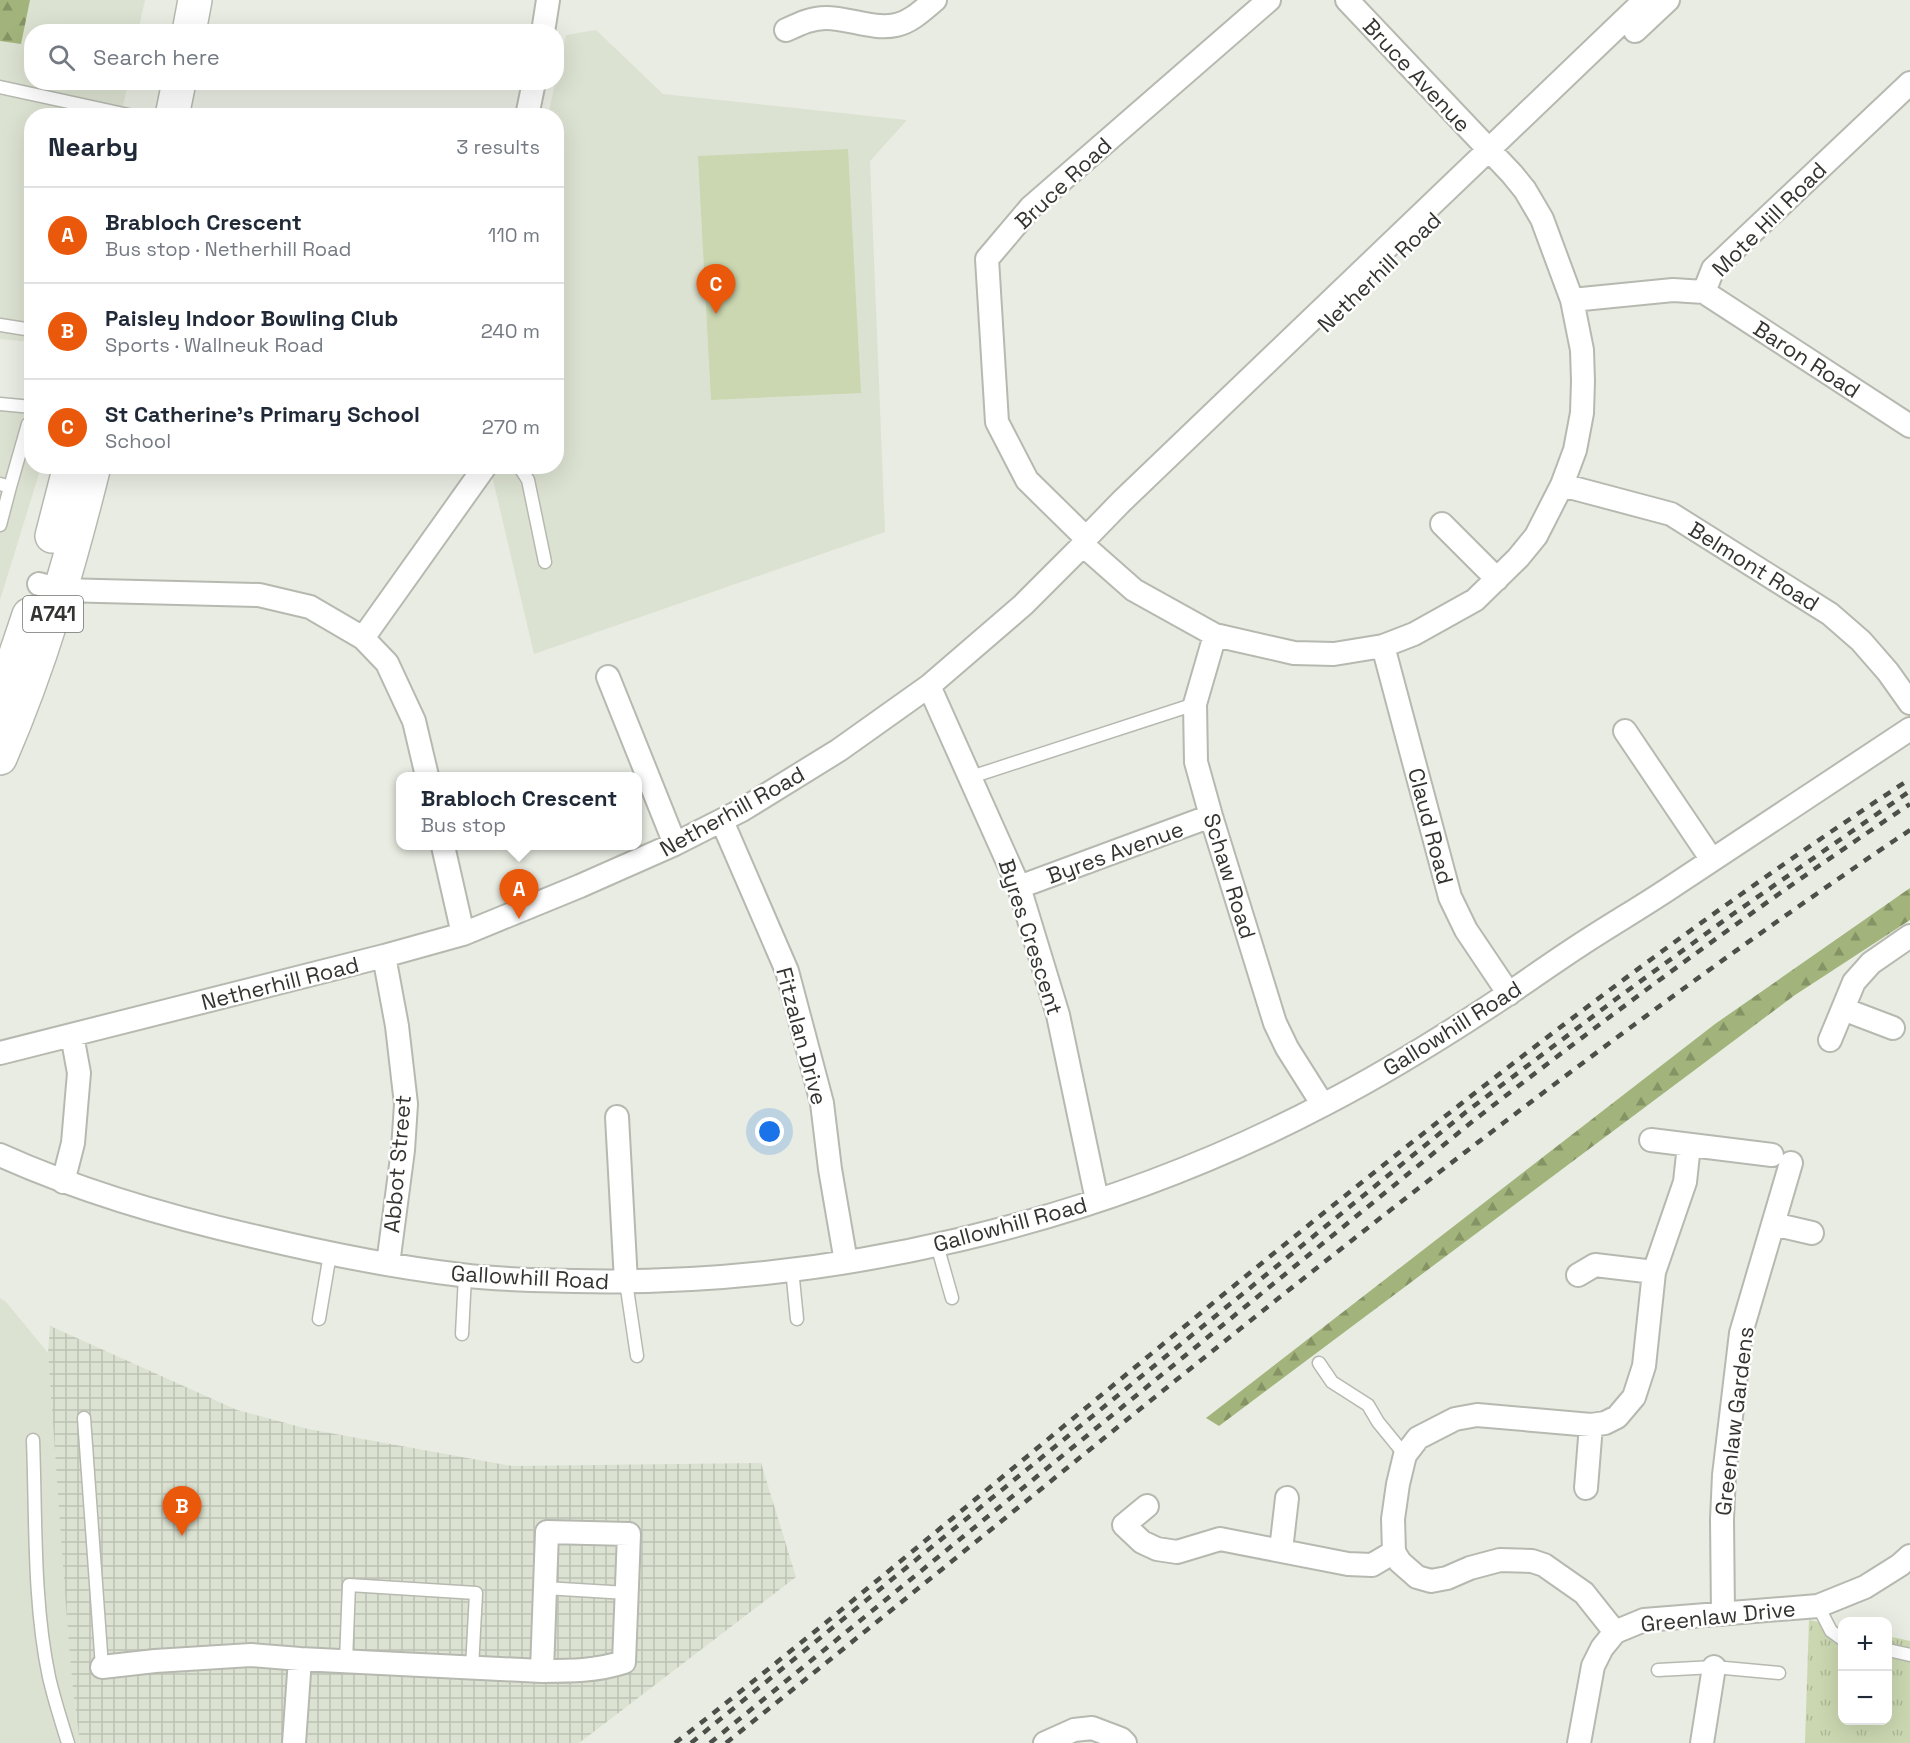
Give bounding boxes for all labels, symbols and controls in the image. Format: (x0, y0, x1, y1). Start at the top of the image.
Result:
street label: Bruce Avenue (1357, 12, 1477, 138)
search box (24, 24, 564, 90)
icon: search (45, 41, 78, 74)
text: Search here (93, 43, 220, 71)
text: Nearby (48, 130, 138, 164)
street label: Bruce Road (1009, 131, 1117, 235)
text: 3 results (456, 134, 540, 160)
street label: Mote Hill Road (1706, 156, 1832, 282)
street label: Netherhill Road (1311, 206, 1447, 338)
text: Brabloch Crescent (105, 208, 302, 236)
text: A (61, 222, 74, 248)
text: 110 m (488, 222, 540, 248)
text: Bus stop · Netherhill Road (105, 236, 351, 262)
pin: C (696, 264, 736, 314)
text: Paisley Indoor Bowling Club (105, 304, 398, 332)
street label: Baron Road (1748, 314, 1866, 404)
text: B (61, 318, 74, 344)
text: 240 m (481, 318, 540, 344)
text: Sports · Wallneuk Road (105, 332, 324, 358)
text: St Catherine's Primary School (105, 400, 420, 428)
text: C (61, 414, 74, 440)
text: 270 m (482, 414, 540, 440)
text: School (105, 428, 171, 454)
street label: Belmont Road (1684, 515, 1824, 617)
road number: A741 (23, 596, 83, 632)
street label: Netherhill Road (655, 760, 809, 862)
street label: Claud Road (1402, 765, 1460, 887)
popup (396, 772, 642, 850)
text: Brabloch Crescent (421, 784, 617, 812)
street label: Schaw Road (1198, 810, 1262, 942)
text: Bus stop (421, 812, 506, 838)
street label: Byres Avenue (1043, 814, 1187, 890)
street label: Byres Crescent (993, 855, 1069, 1019)
pin: A (500, 870, 538, 919)
street label: Netherhill Road (198, 950, 362, 1016)
street label: Fitzalan Drive (770, 964, 834, 1108)
street label: Gallowhill Road (1377, 974, 1527, 1082)
street label: Abbot Street (377, 1094, 417, 1234)
your location (755, 1117, 784, 1146)
street label: Gallowhill Road (930, 1190, 1090, 1258)
street label: Gallowhill Road (450, 1259, 610, 1295)
street label: Greenlaw Gardens (1709, 1325, 1759, 1517)
pin: B (162, 1486, 201, 1536)
street label: Greenlaw Drive (1639, 1594, 1797, 1638)
map controls (1838, 1617, 1892, 1725)
button: + (1838, 1617, 1892, 1671)
button: − (1838, 1671, 1892, 1725)

